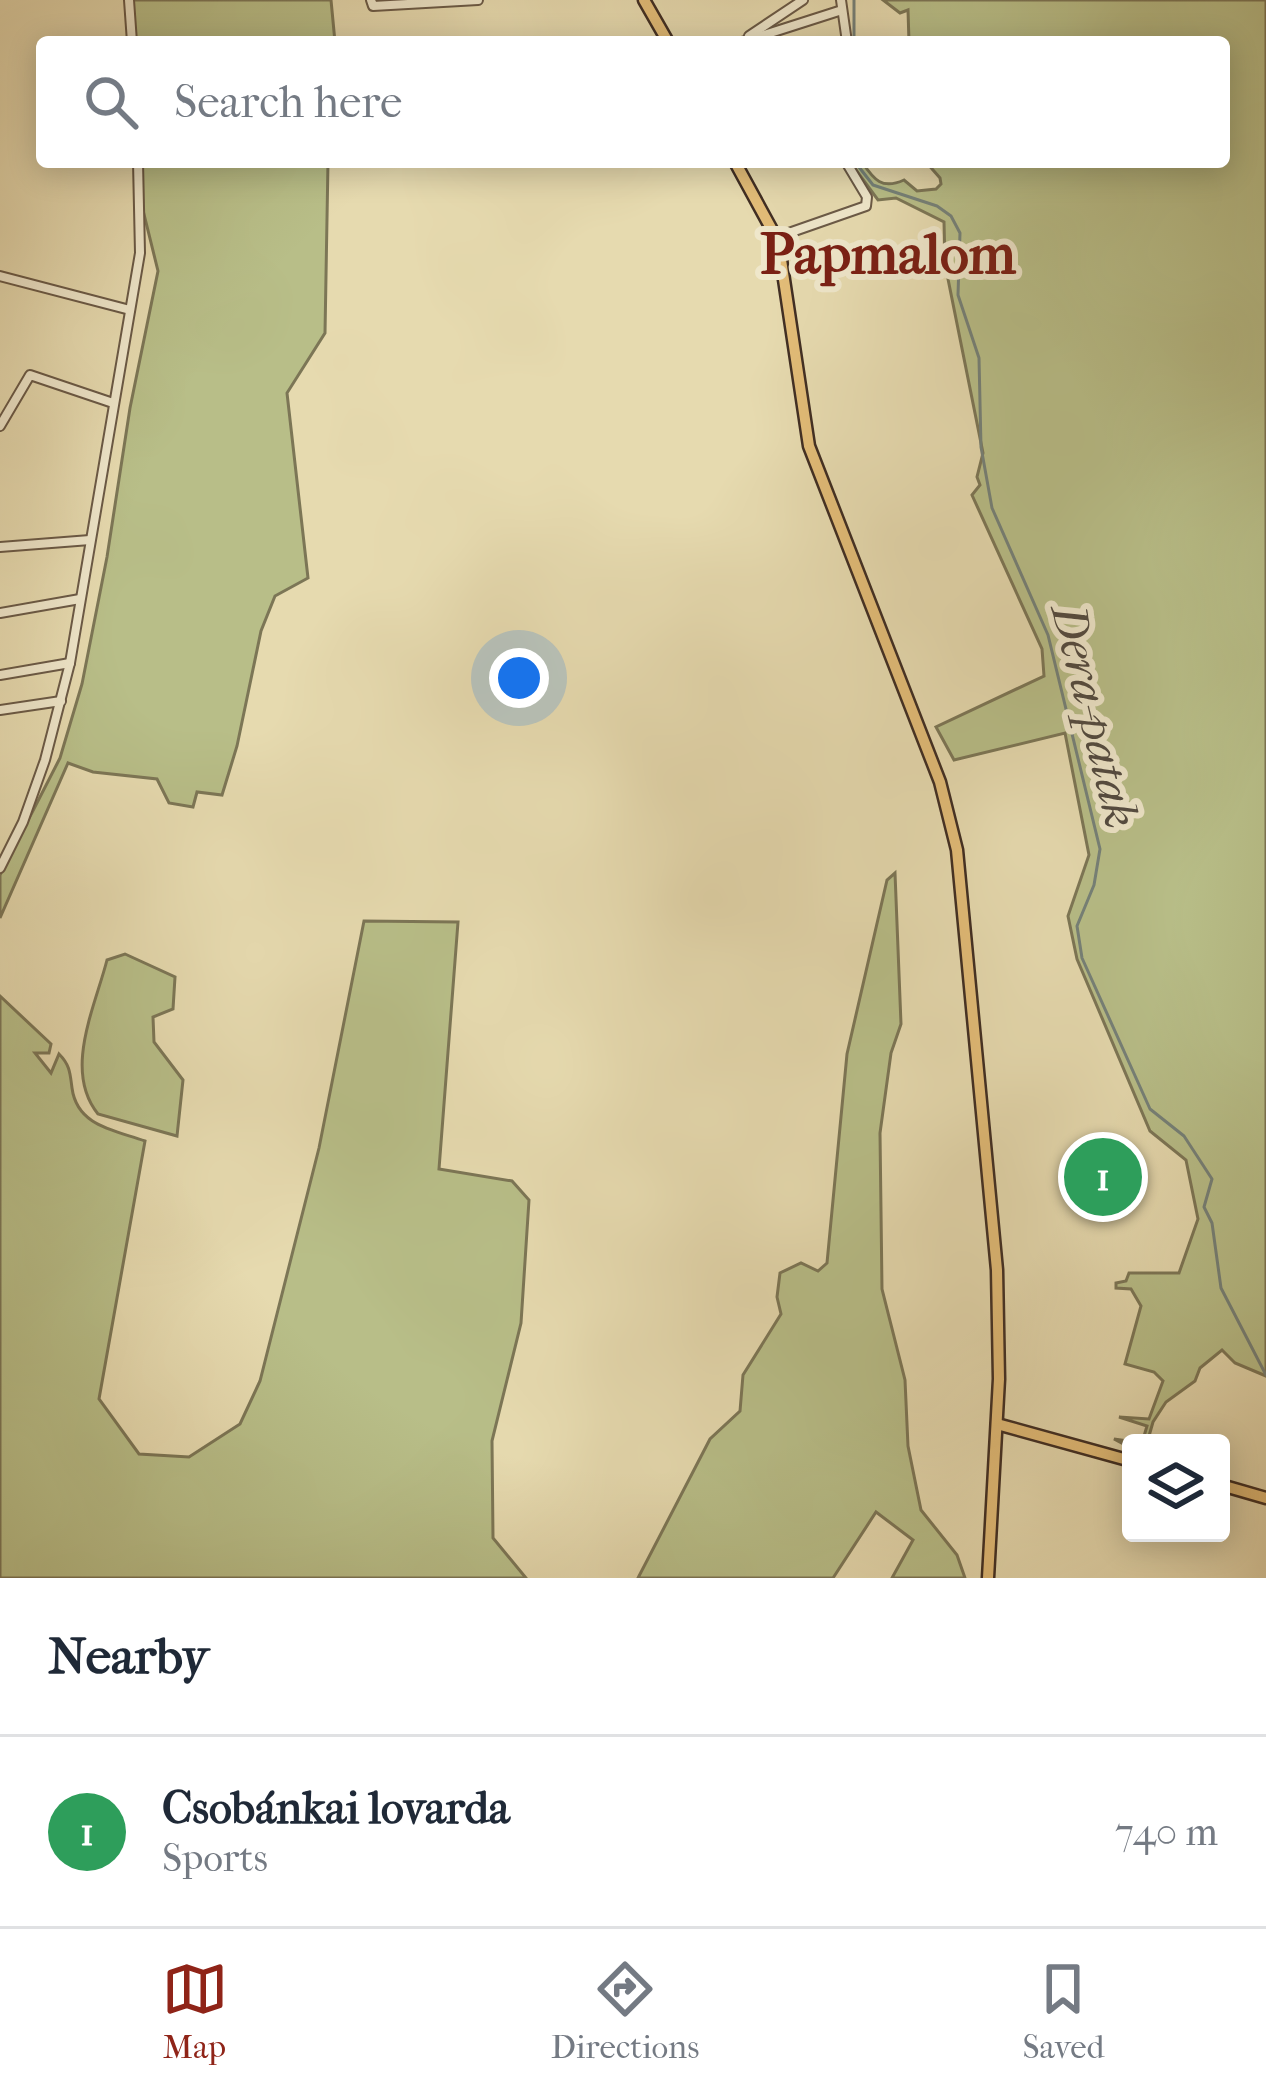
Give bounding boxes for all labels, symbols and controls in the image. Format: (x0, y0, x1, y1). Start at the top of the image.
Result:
search box (36, 36, 1230, 168)
icon: search (78, 69, 144, 135)
text: Search here (174, 76, 402, 129)
district label: Papmalom (760, 221, 1017, 288)
water label: Dera-patak (1039, 595, 1150, 834)
your location (489, 648, 549, 708)
pin: 1 (1064, 1132, 1142, 1222)
map controls (1122, 1434, 1230, 1542)
button: layers (1122, 1434, 1230, 1542)
text: Nearby (48, 1626, 209, 1686)
text: Csobánkai lovarda (162, 1782, 510, 1835)
text: 1 (80, 1809, 94, 1855)
text: 740 m (1115, 1809, 1218, 1855)
text: Sports (162, 1835, 268, 1881)
tab: Map (162, 1956, 228, 2067)
tab: Directions (551, 1956, 699, 2067)
tab: Saved (1023, 1956, 1104, 2067)

